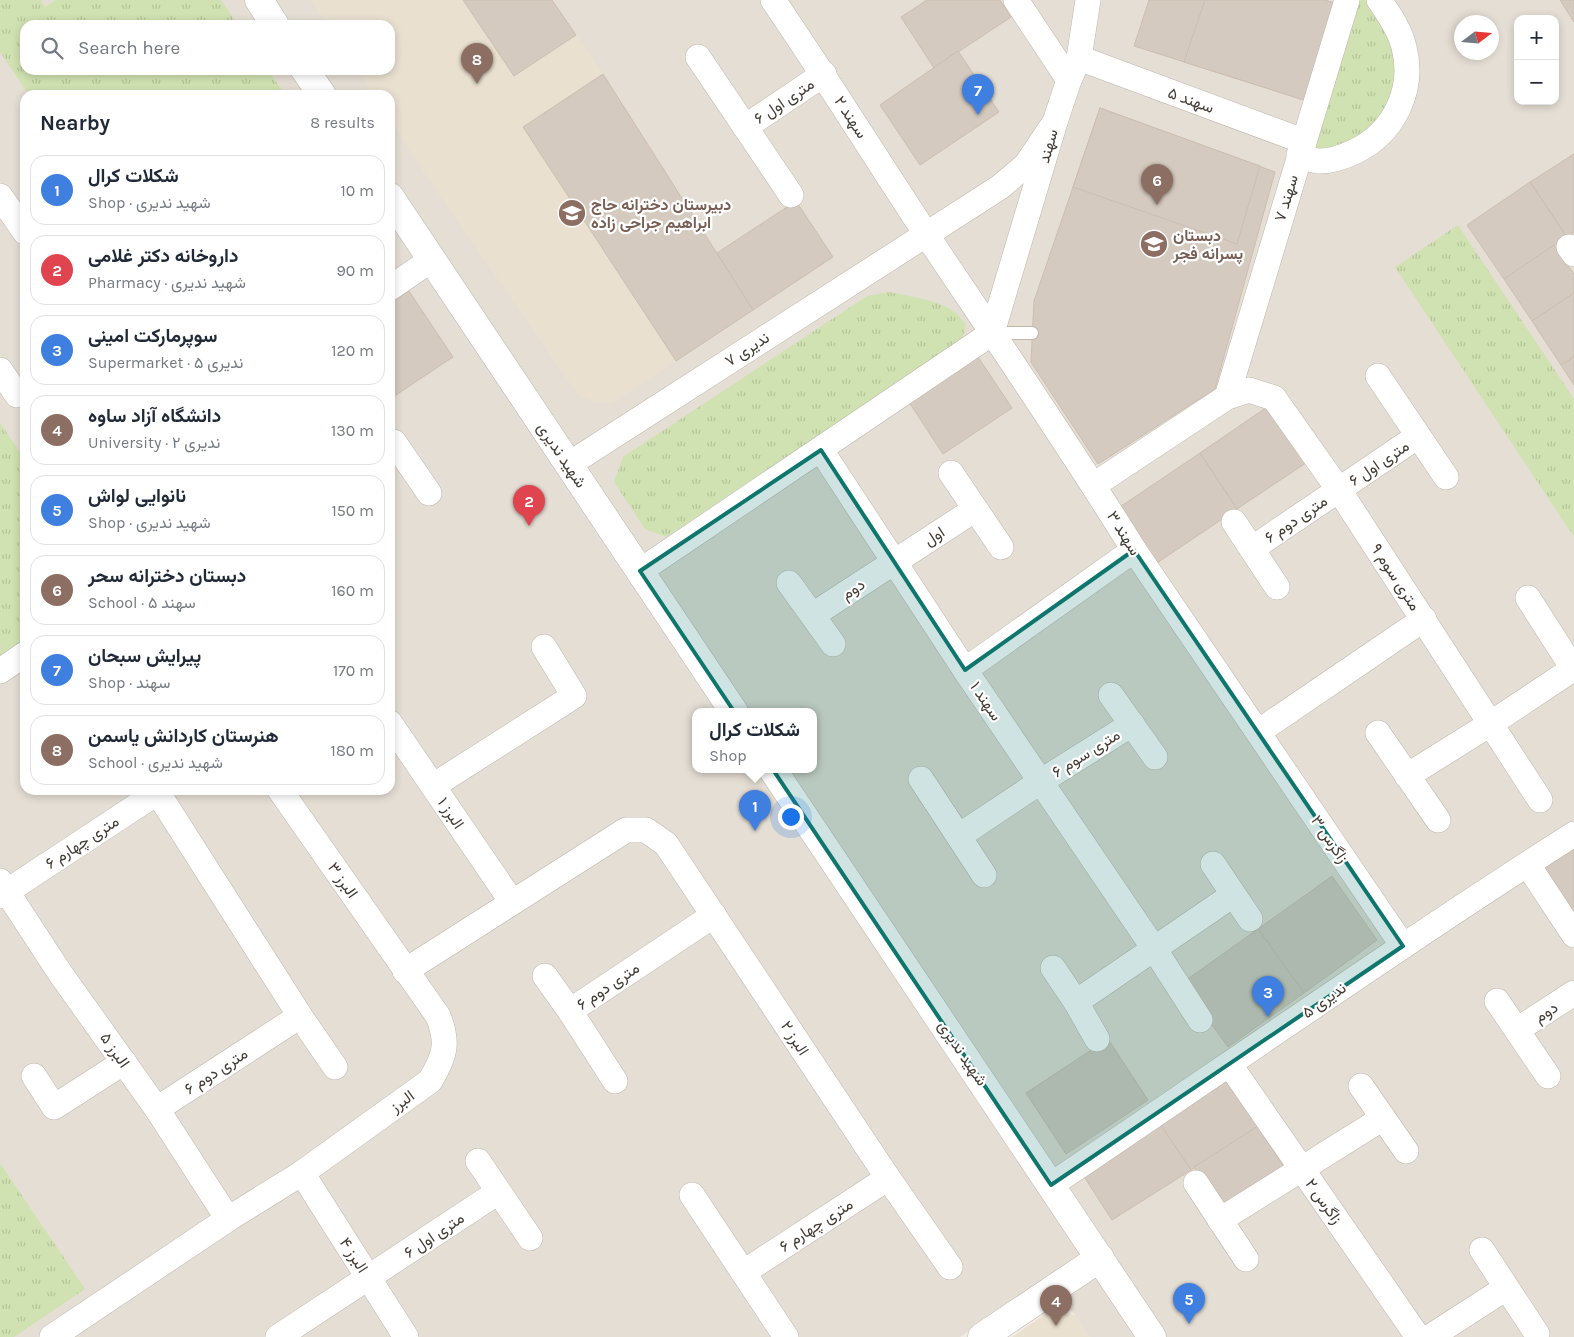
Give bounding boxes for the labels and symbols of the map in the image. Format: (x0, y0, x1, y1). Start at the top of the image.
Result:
north arrow (1454, 15, 1499, 60)
pin: 8 (461, 43, 493, 84)
street label: ۶ متری اول (750, 74, 818, 129)
pin: 7 (962, 74, 994, 115)
street label: سهند ۵ (1165, 83, 1217, 118)
street label: سهند ۲ (829, 92, 872, 142)
street label: سهند (1034, 127, 1063, 165)
pin: 6 (1141, 164, 1173, 205)
street label: سهند ۷ (1270, 172, 1303, 224)
place label: دبیرستان دخترانه حاج ابراهیم جراحی زاده (591, 195, 731, 233)
school or university icon: دبیرستان دخترانه حاج ابراهیم جراحی زاده (557, 198, 587, 228)
place label: دبستان پسرانه فجر (1172, 226, 1243, 265)
school or university icon: دبستان پسرانه فجر (1139, 229, 1169, 259)
street label: ندیری ۷ (721, 328, 773, 371)
street label: شهید ندیری (532, 419, 591, 492)
street label: ۶ متری اول (1345, 436, 1413, 491)
pin: 2 (513, 485, 545, 526)
street label: ۶ متری دوم (1261, 491, 1331, 548)
street label: سهند ۳ (1102, 507, 1145, 559)
street label: اول (920, 522, 949, 551)
street label: ۹ متری سوم (1366, 540, 1425, 615)
street label: دوم (838, 574, 869, 604)
street label: سهند ۱ (965, 678, 1006, 725)
street label: ۶ متری سوم (1049, 725, 1124, 782)
pin: 1 (739, 790, 771, 831)
street label: البرز ۱ (433, 794, 468, 833)
your location (778, 804, 804, 830)
street label: ۶ متری چهارم (42, 811, 123, 874)
street label: زاگرس ۳ (1306, 812, 1353, 867)
street label: البرز ۳ (323, 858, 362, 902)
street label: ۶ متری دوم (573, 958, 643, 1015)
pin: 3 (1252, 976, 1284, 1017)
street label: ندیری ۵ (1298, 978, 1350, 1023)
street label: دوم (1531, 997, 1562, 1027)
street label: البرز ۲ (776, 1017, 813, 1059)
street label: شهید ندیری (933, 1017, 992, 1090)
street label: البرز ۵ (95, 1029, 134, 1072)
street label: ۶ متری دوم (181, 1044, 252, 1099)
street label: البرز (385, 1086, 418, 1118)
street label: زاگرس ۲ (1301, 1175, 1346, 1228)
street label: ۶ متری چهارم (776, 1194, 857, 1257)
street label: ۶ متری اول (400, 1208, 468, 1263)
street label: البرز ۴ (335, 1234, 372, 1277)
pin: 5 (1173, 1283, 1205, 1324)
pin: 4 (1040, 1285, 1072, 1326)

